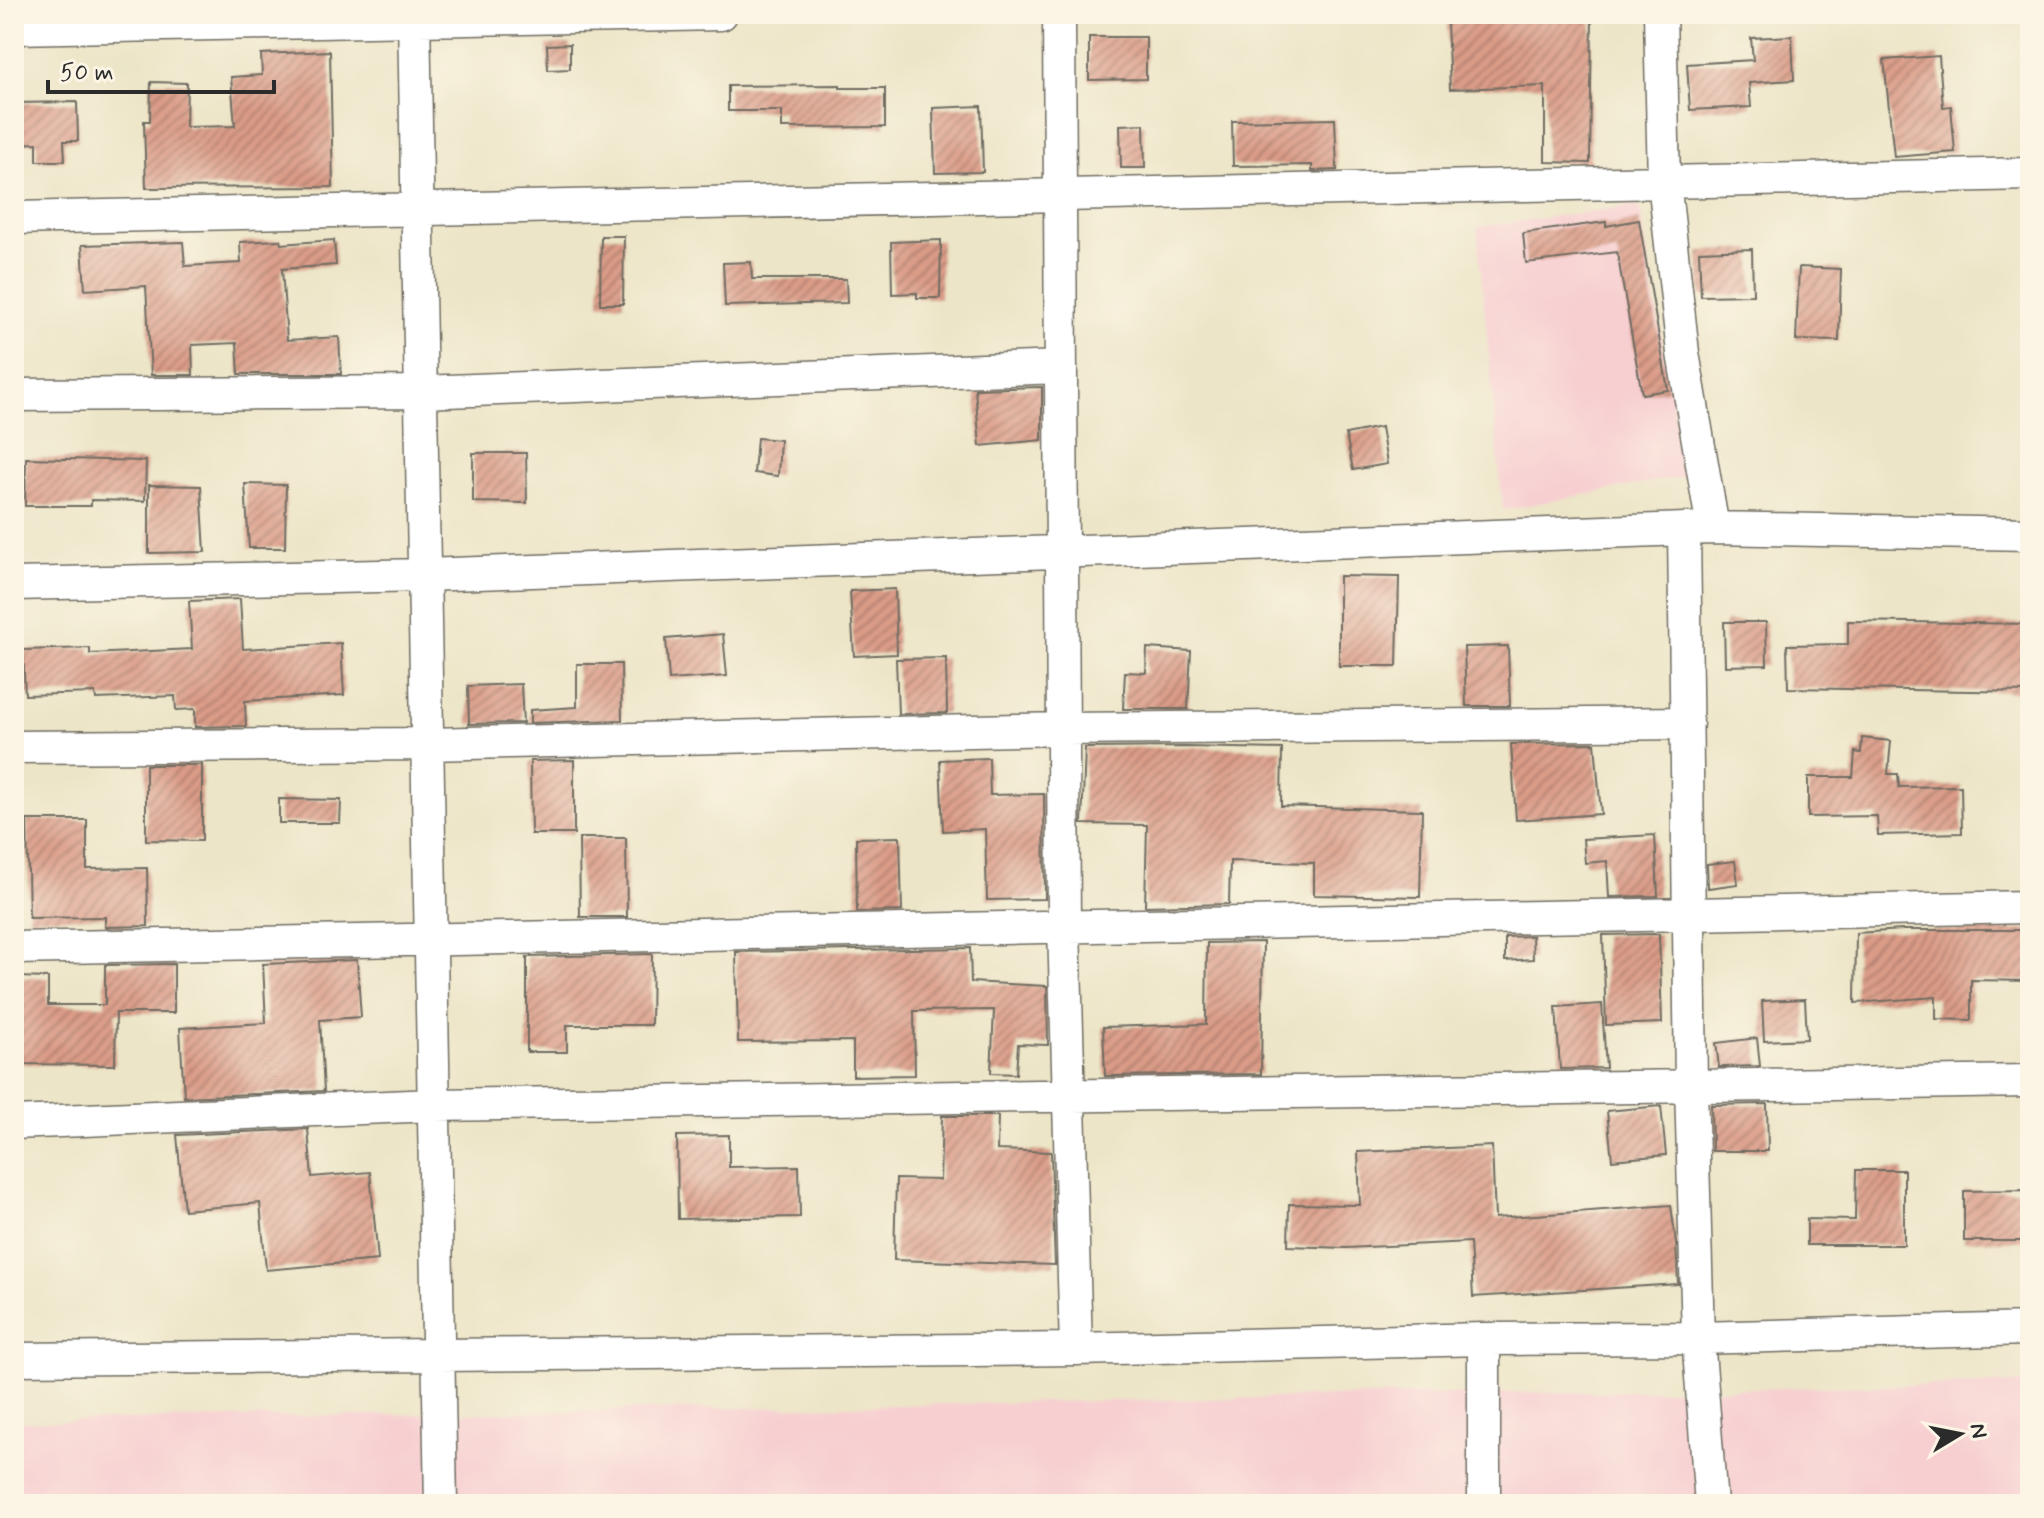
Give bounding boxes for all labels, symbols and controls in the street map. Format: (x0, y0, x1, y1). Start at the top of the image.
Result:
scale bar (48, 44, 274, 94)
text: 50 m (60, 58, 114, 89)
north arrow (1920, 1394, 2000, 1474)
text: N (1963, 1421, 1993, 1441)

